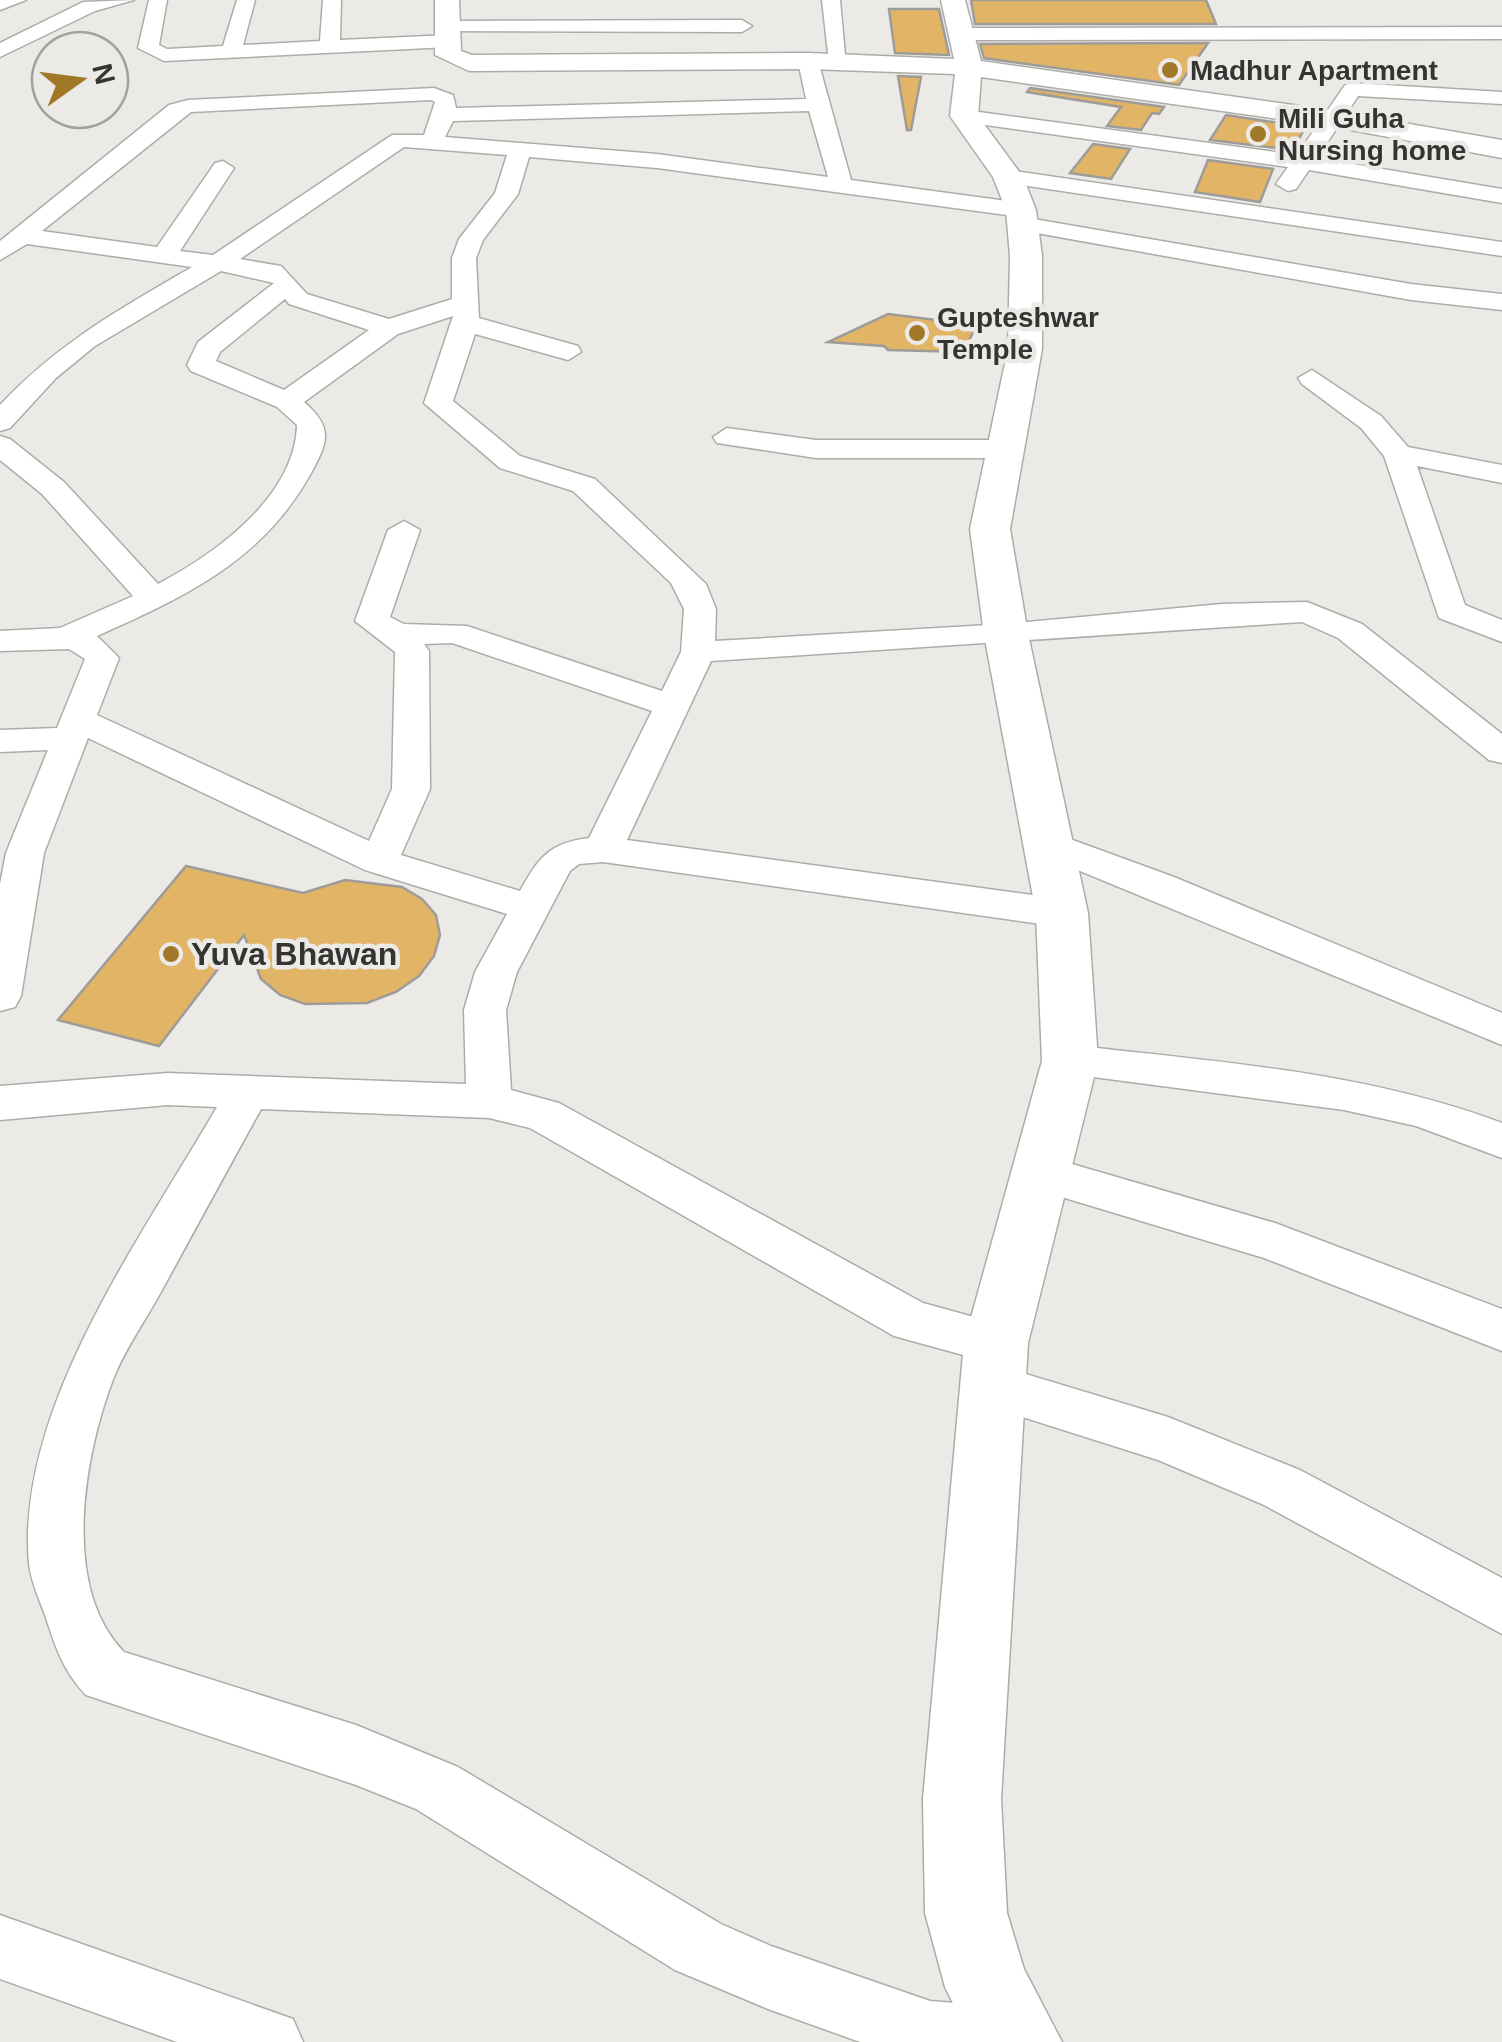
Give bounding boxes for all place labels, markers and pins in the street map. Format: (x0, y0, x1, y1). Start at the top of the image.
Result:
place label: Madhur Apartment (1190, 55, 1438, 86)
marker: Madhur Apartment (1159, 59, 1181, 81)
place label: Mili Guha Nursing home (1278, 103, 1466, 166)
marker: Mili Guha Nursing home (1247, 123, 1269, 145)
place label: Gupteshwar Temple (937, 302, 1099, 365)
marker: Gupteshwar Temple (906, 322, 928, 344)
place label: Yuva Bhawan (191, 936, 397, 972)
marker: Yuva Bhawan (160, 943, 182, 965)

